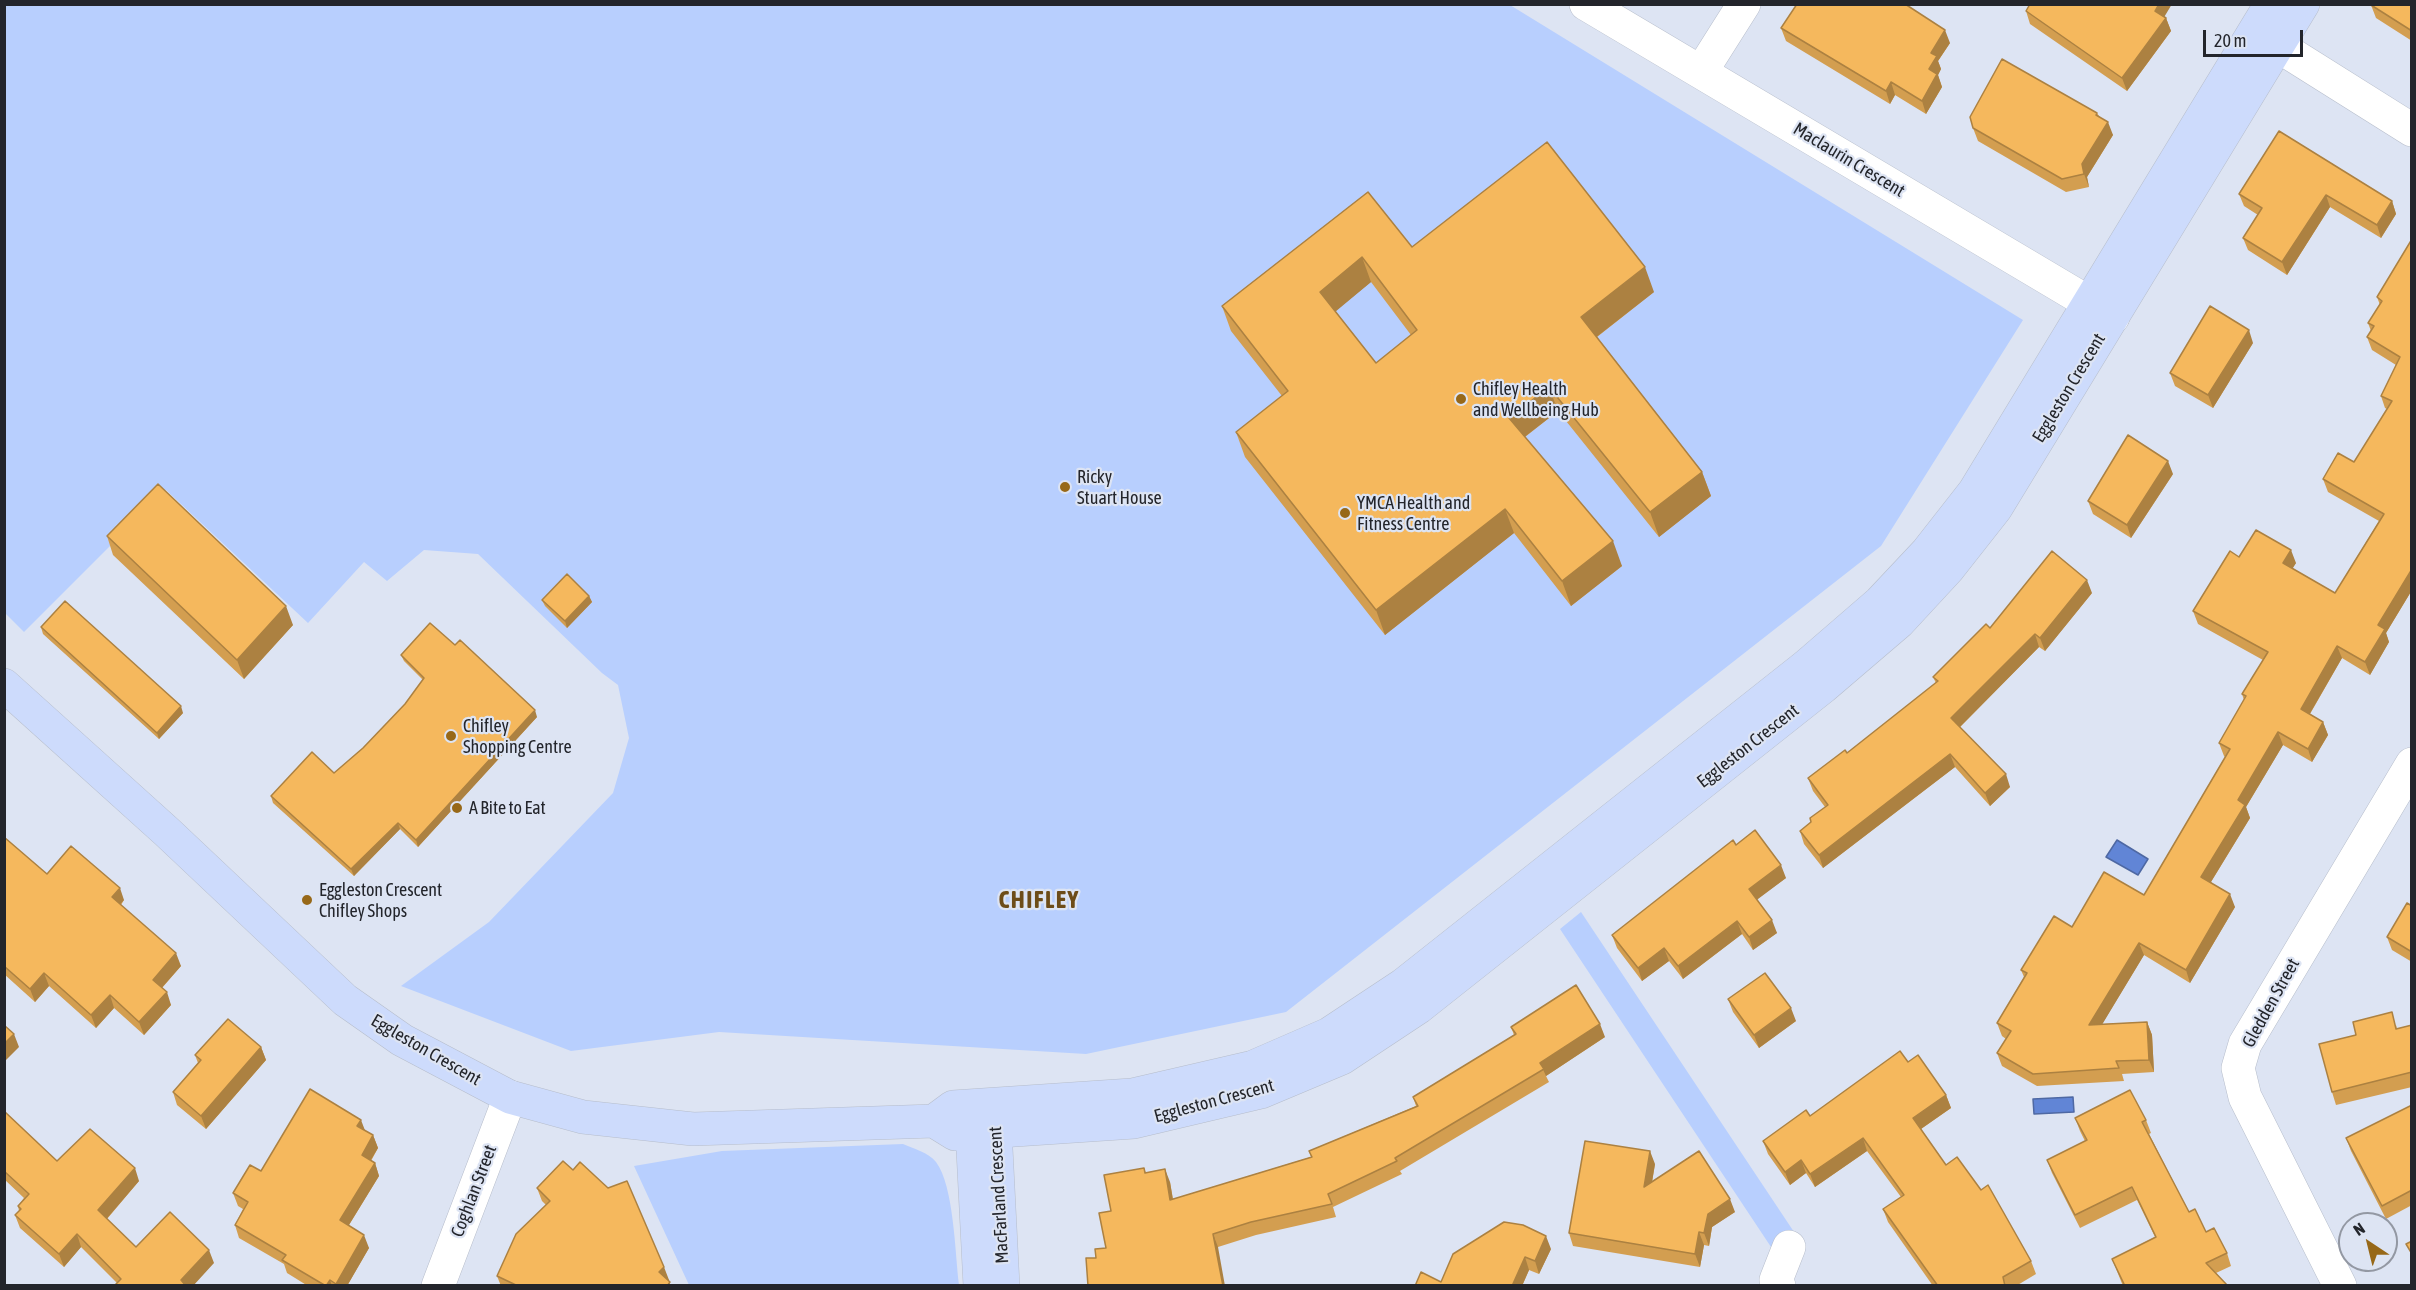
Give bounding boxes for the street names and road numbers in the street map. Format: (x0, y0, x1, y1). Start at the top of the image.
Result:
street label: Maclaurin Crescent (1789, 118, 1909, 202)
street label: Eggleston Crescent (2028, 330, 2110, 446)
street label: Eggleston Crescent (1693, 700, 1803, 792)
street label: Gledden Street (2238, 955, 2304, 1051)
street label: Eggleston Crescent (367, 1010, 485, 1090)
street label: Eggleston Crescent (1152, 1075, 1276, 1127)
street label: MacFarland Crescent (985, 1126, 1013, 1264)
street label: Coghlan Street (447, 1142, 501, 1240)

